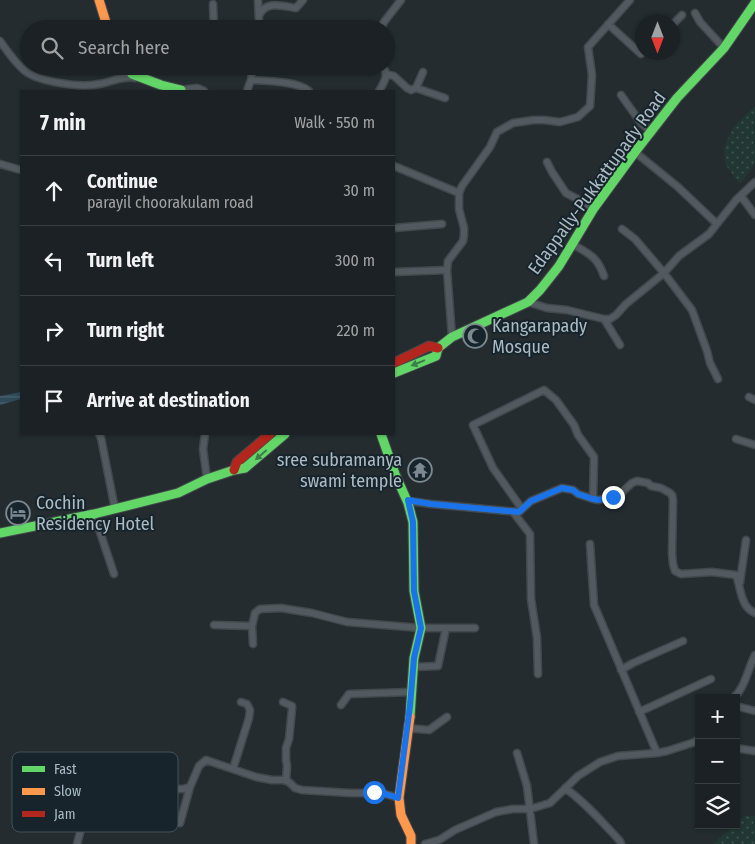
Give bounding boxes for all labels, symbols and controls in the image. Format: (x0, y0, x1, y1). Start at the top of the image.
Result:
north arrow (635, 15, 680, 60)
search box (20, 20, 395, 75)
icon: search (38, 34, 66, 62)
text: Search here (78, 36, 170, 59)
street label: Edappally-Pukkattupady Road (523, 87, 671, 279)
text: 7 min (40, 110, 86, 136)
text: Walk · 550 m (294, 113, 375, 132)
text: Continue (87, 170, 158, 193)
icon: ahead (40, 177, 68, 205)
text: 30 m (343, 181, 375, 200)
text: parayil choorakulam road (87, 193, 254, 212)
icon: left (40, 247, 68, 275)
text: Turn left (87, 249, 154, 272)
text: 300 m (335, 251, 375, 270)
place label: Kangarapady Mosque (492, 315, 587, 358)
icon: right (40, 317, 68, 345)
text: Turn right (87, 319, 164, 342)
text: 220 m (336, 321, 375, 340)
mosque icon: Kangarapady Mosque (462, 323, 488, 349)
one-way arrow (411, 359, 426, 367)
icon: arrive (40, 387, 68, 415)
text: Arrive at destination (87, 389, 250, 412)
one-way arrow (254, 449, 267, 460)
place label: sree subramanya swami temple (277, 449, 402, 492)
temple icon: sree subramanya swami temple (407, 457, 433, 483)
route end (602, 486, 625, 509)
place label: Cochin Residency Hotel (36, 492, 155, 535)
hotel icon: Cochin Residency Hotel (5, 500, 31, 526)
map controls (695, 694, 740, 829)
button: + (695, 694, 740, 739)
button: − (695, 739, 740, 784)
legend (12, 752, 178, 832)
text: Fast (54, 761, 77, 778)
route start (363, 781, 386, 804)
text: Slow (54, 783, 81, 800)
button: layers (695, 784, 740, 829)
text: Jam (54, 806, 75, 823)

